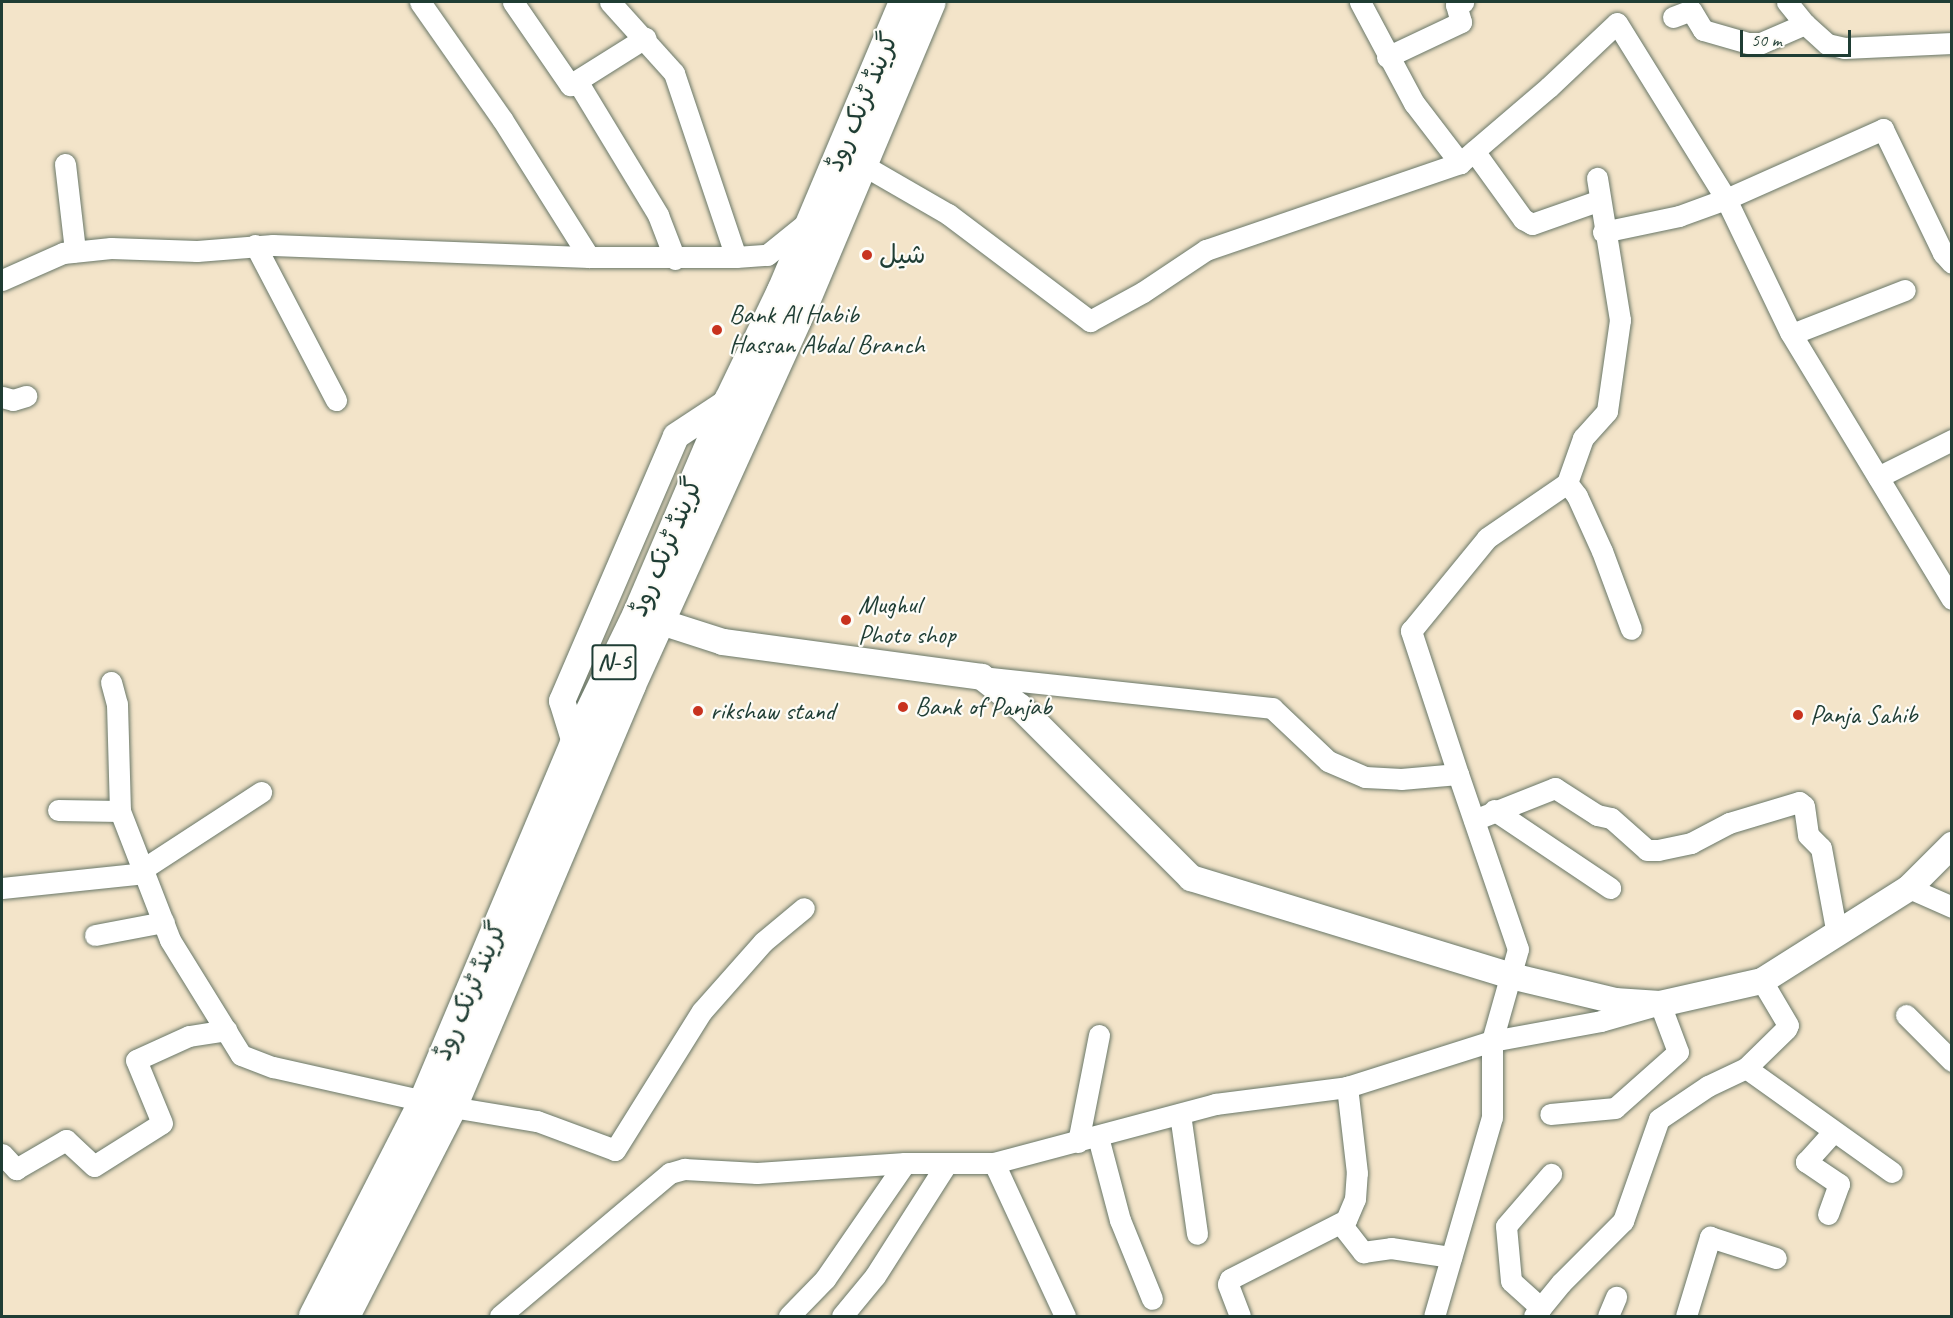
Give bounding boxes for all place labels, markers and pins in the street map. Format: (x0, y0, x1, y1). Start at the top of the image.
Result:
place label: شیل (879, 239, 926, 271)
marker: شیل (860, 248, 874, 262)
place label: Bank Al Habib Hassan Abdal Branch (729, 299, 925, 360)
marker: Bank Al Habib Hassan Abdal Branch (710, 323, 724, 337)
place label: Mughul Photo shop (858, 589, 955, 650)
marker: Mughul Photo shop (839, 613, 853, 627)
place label: Bank of Panjab (915, 691, 1052, 723)
place label: rikshaw stand (710, 695, 836, 727)
place label: Panja Sahib (1810, 699, 1918, 731)
marker: Bank of Panjab (896, 700, 910, 714)
marker: rikshaw stand (691, 704, 705, 718)
marker: Panja Sahib (1791, 708, 1805, 722)

